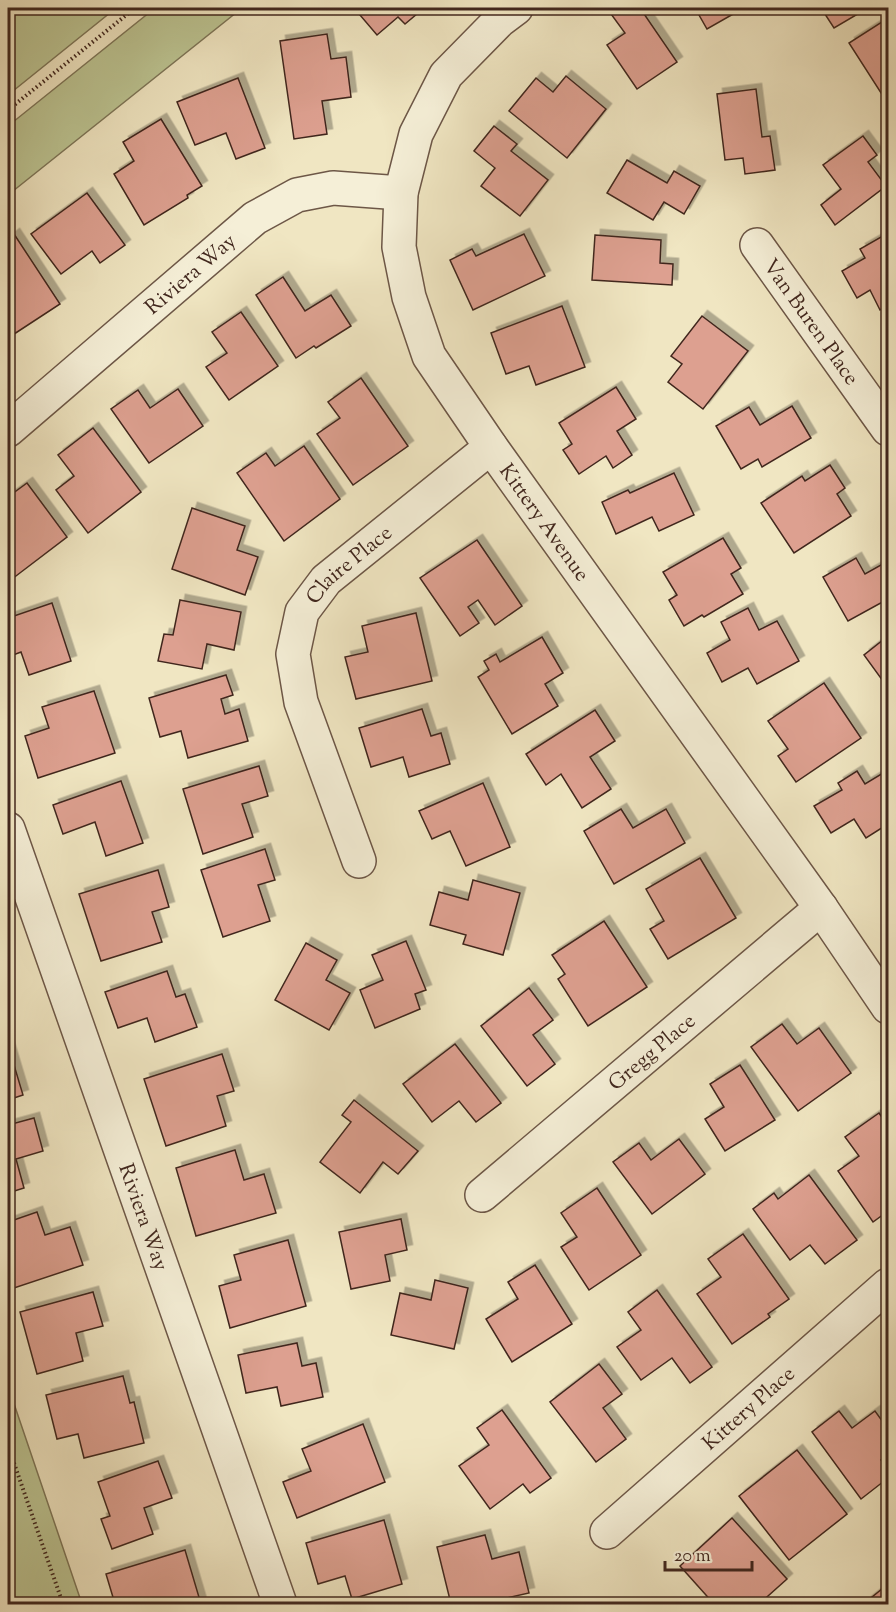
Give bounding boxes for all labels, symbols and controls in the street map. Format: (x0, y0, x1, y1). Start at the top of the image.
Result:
street label: Riviera Way (139, 227, 244, 323)
street label: Van Buren Place (755, 253, 865, 392)
street label: Kittery Avenue (491, 458, 596, 588)
street label: Claire Place (300, 519, 399, 611)
street label: Gregg Place (603, 1007, 703, 1099)
street label: Riviera Way (110, 1160, 175, 1276)
street label: Kittery Place (697, 1360, 802, 1458)
scale bar (665, 1534, 752, 1572)
text: 20 m (674, 1544, 711, 1570)

